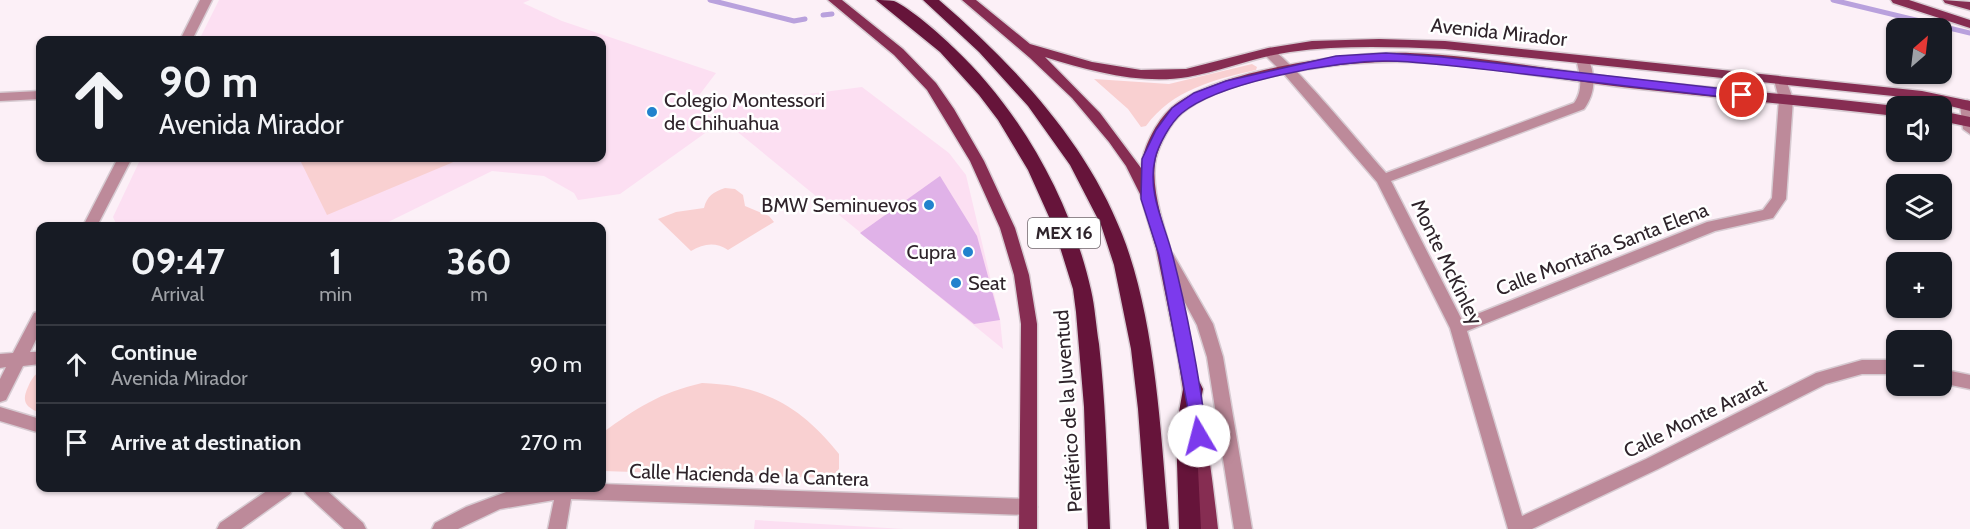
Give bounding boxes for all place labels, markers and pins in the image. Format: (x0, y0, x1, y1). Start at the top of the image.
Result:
pin (1716, 69, 1767, 120)
place label: Colegio Montessori de Chihuahua (664, 88, 825, 135)
marker: Colegio Montessori de Chihuahua (645, 105, 659, 119)
place label: BMW Seminuevos (761, 193, 917, 217)
marker: BMW Seminuevos (922, 198, 936, 212)
place label: Cupra (907, 240, 956, 264)
marker: Cupra (961, 245, 975, 259)
place label: Seat (968, 271, 1006, 295)
marker: Seat (949, 276, 963, 290)

